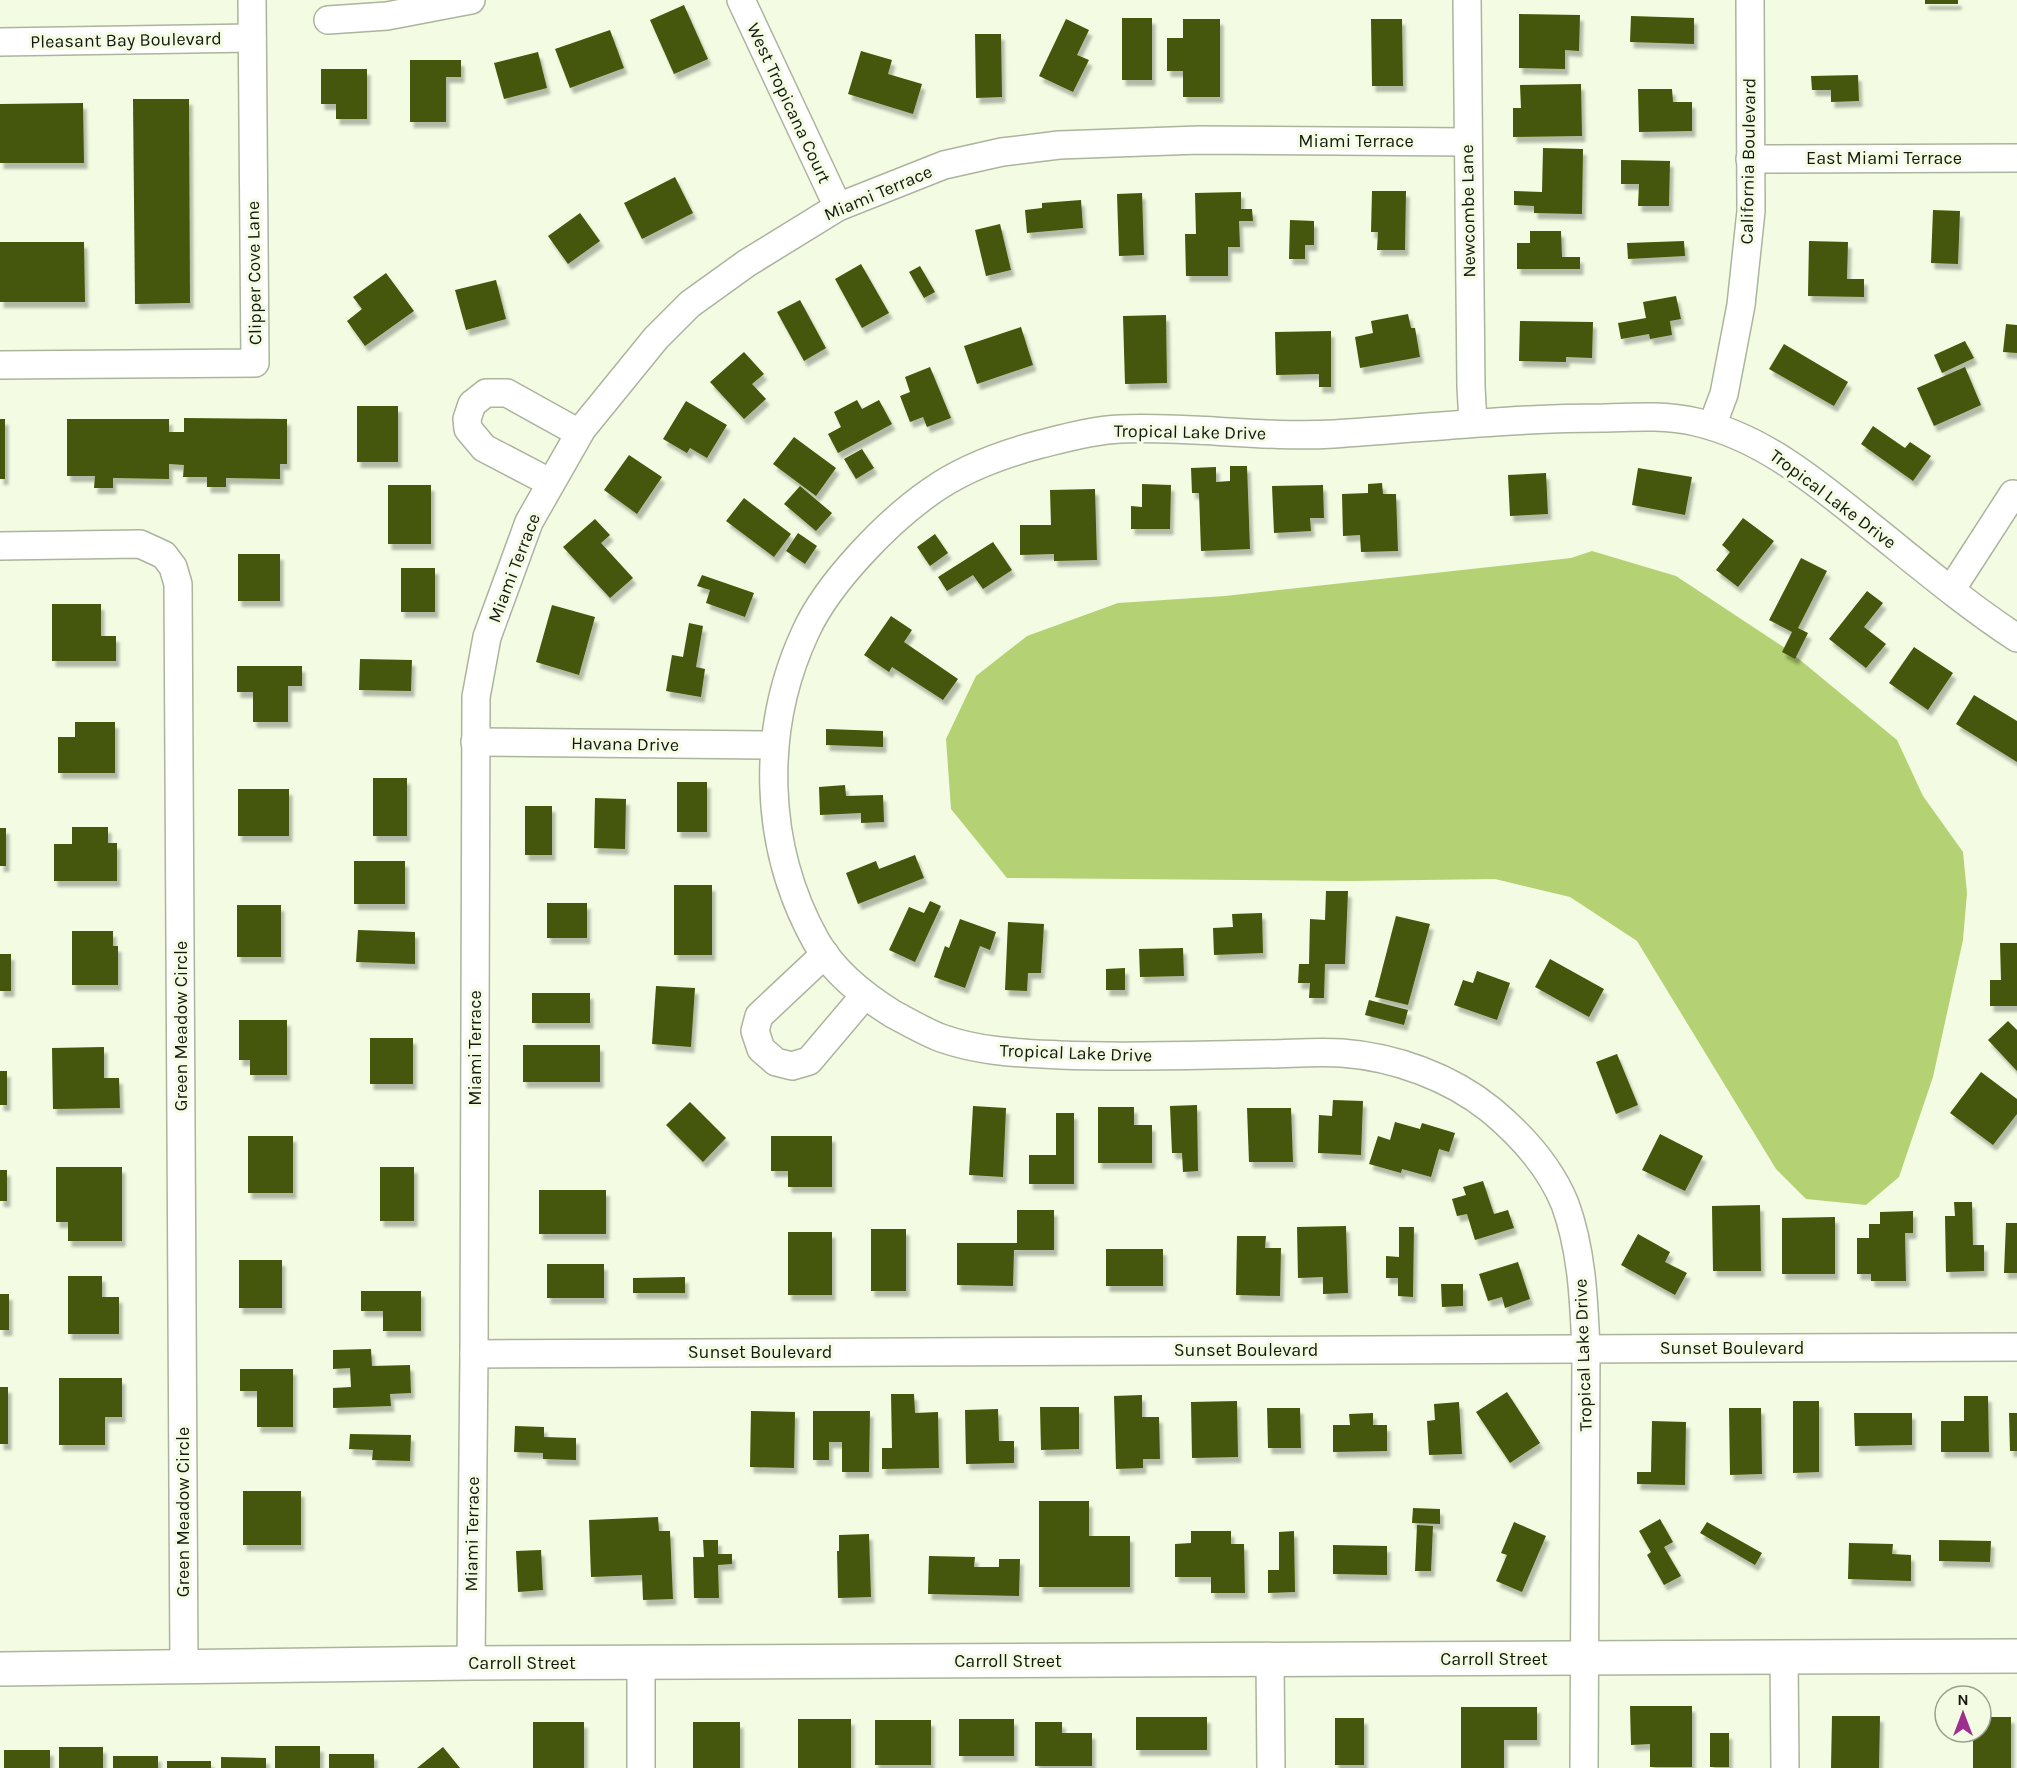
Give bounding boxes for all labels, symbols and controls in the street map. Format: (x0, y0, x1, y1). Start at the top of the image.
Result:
street label: West Tropicana Court (742, 19, 836, 187)
street label: Pleasant Bay Boulevard (30, 27, 222, 53)
street label: California Boulevard (1736, 78, 1760, 244)
street label: Miami Terrace (1298, 130, 1414, 152)
street label: Newcombe Lane (1456, 144, 1480, 278)
street label: East Miami Terrace (1806, 147, 1962, 169)
street label: Miami Terrace (821, 160, 935, 226)
street label: Clipper Cove Lane (242, 201, 266, 345)
street label: Tropical Lake Drive (1114, 420, 1266, 444)
street label: Tropical Lake Drive (1765, 444, 1901, 554)
street label: Miami Terrace (483, 510, 545, 626)
street label: Havana Drive (571, 732, 679, 756)
street label: Green Meadow Circle (170, 941, 192, 1111)
street label: Miami Terrace (464, 990, 486, 1106)
street label: Tropical Lake Drive (999, 1039, 1153, 1067)
street label: Tropical Lake Drive (1569, 1278, 1597, 1432)
street label: Sunset Boulevard (1660, 1337, 1804, 1359)
street label: Sunset Boulevard (1174, 1339, 1318, 1361)
street label: Sunset Boulevard (688, 1341, 832, 1363)
street label: Green Meadow Circle (172, 1427, 194, 1597)
street label: Miami Terrace (460, 1476, 484, 1592)
street label: Carroll Street (1440, 1648, 1548, 1670)
street label: Carroll Street (954, 1650, 1062, 1672)
street label: Carroll Street (468, 1652, 576, 1674)
north arrow (1933, 1684, 1993, 1744)
text: N (1957, 1690, 1969, 1709)

